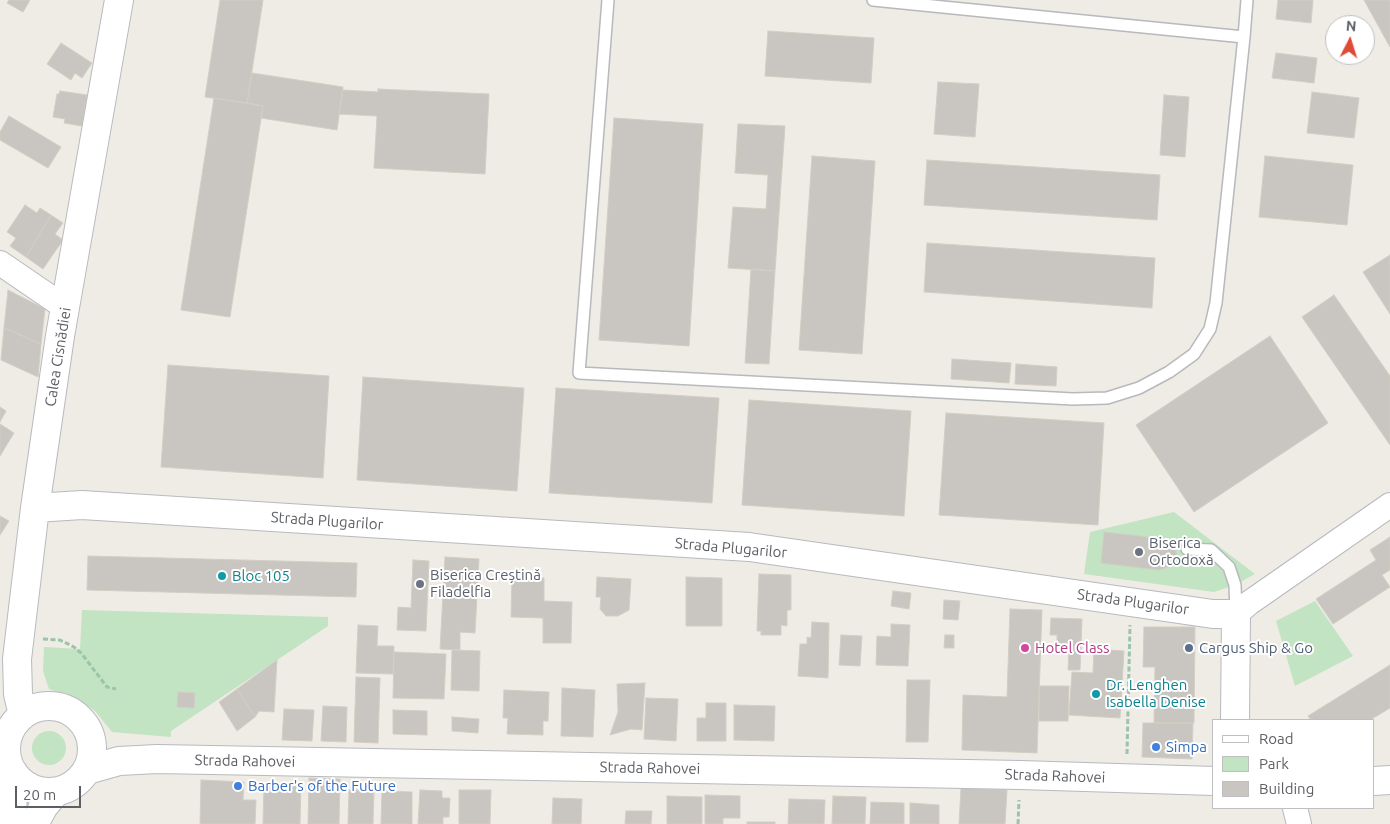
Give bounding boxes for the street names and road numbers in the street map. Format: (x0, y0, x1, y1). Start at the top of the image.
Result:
street label: Calea Cisnădiei (41, 306, 75, 408)
street label: Strada Plugarilor (270, 508, 384, 534)
street label: Strada Plugarilor (674, 534, 788, 562)
street label: Strada Plugarilor (1076, 585, 1190, 619)
street label: Strada Rahovei (195, 751, 295, 771)
street label: Strada Rahovei (600, 758, 700, 778)
street label: Strada Rahovei (1004, 765, 1106, 787)

